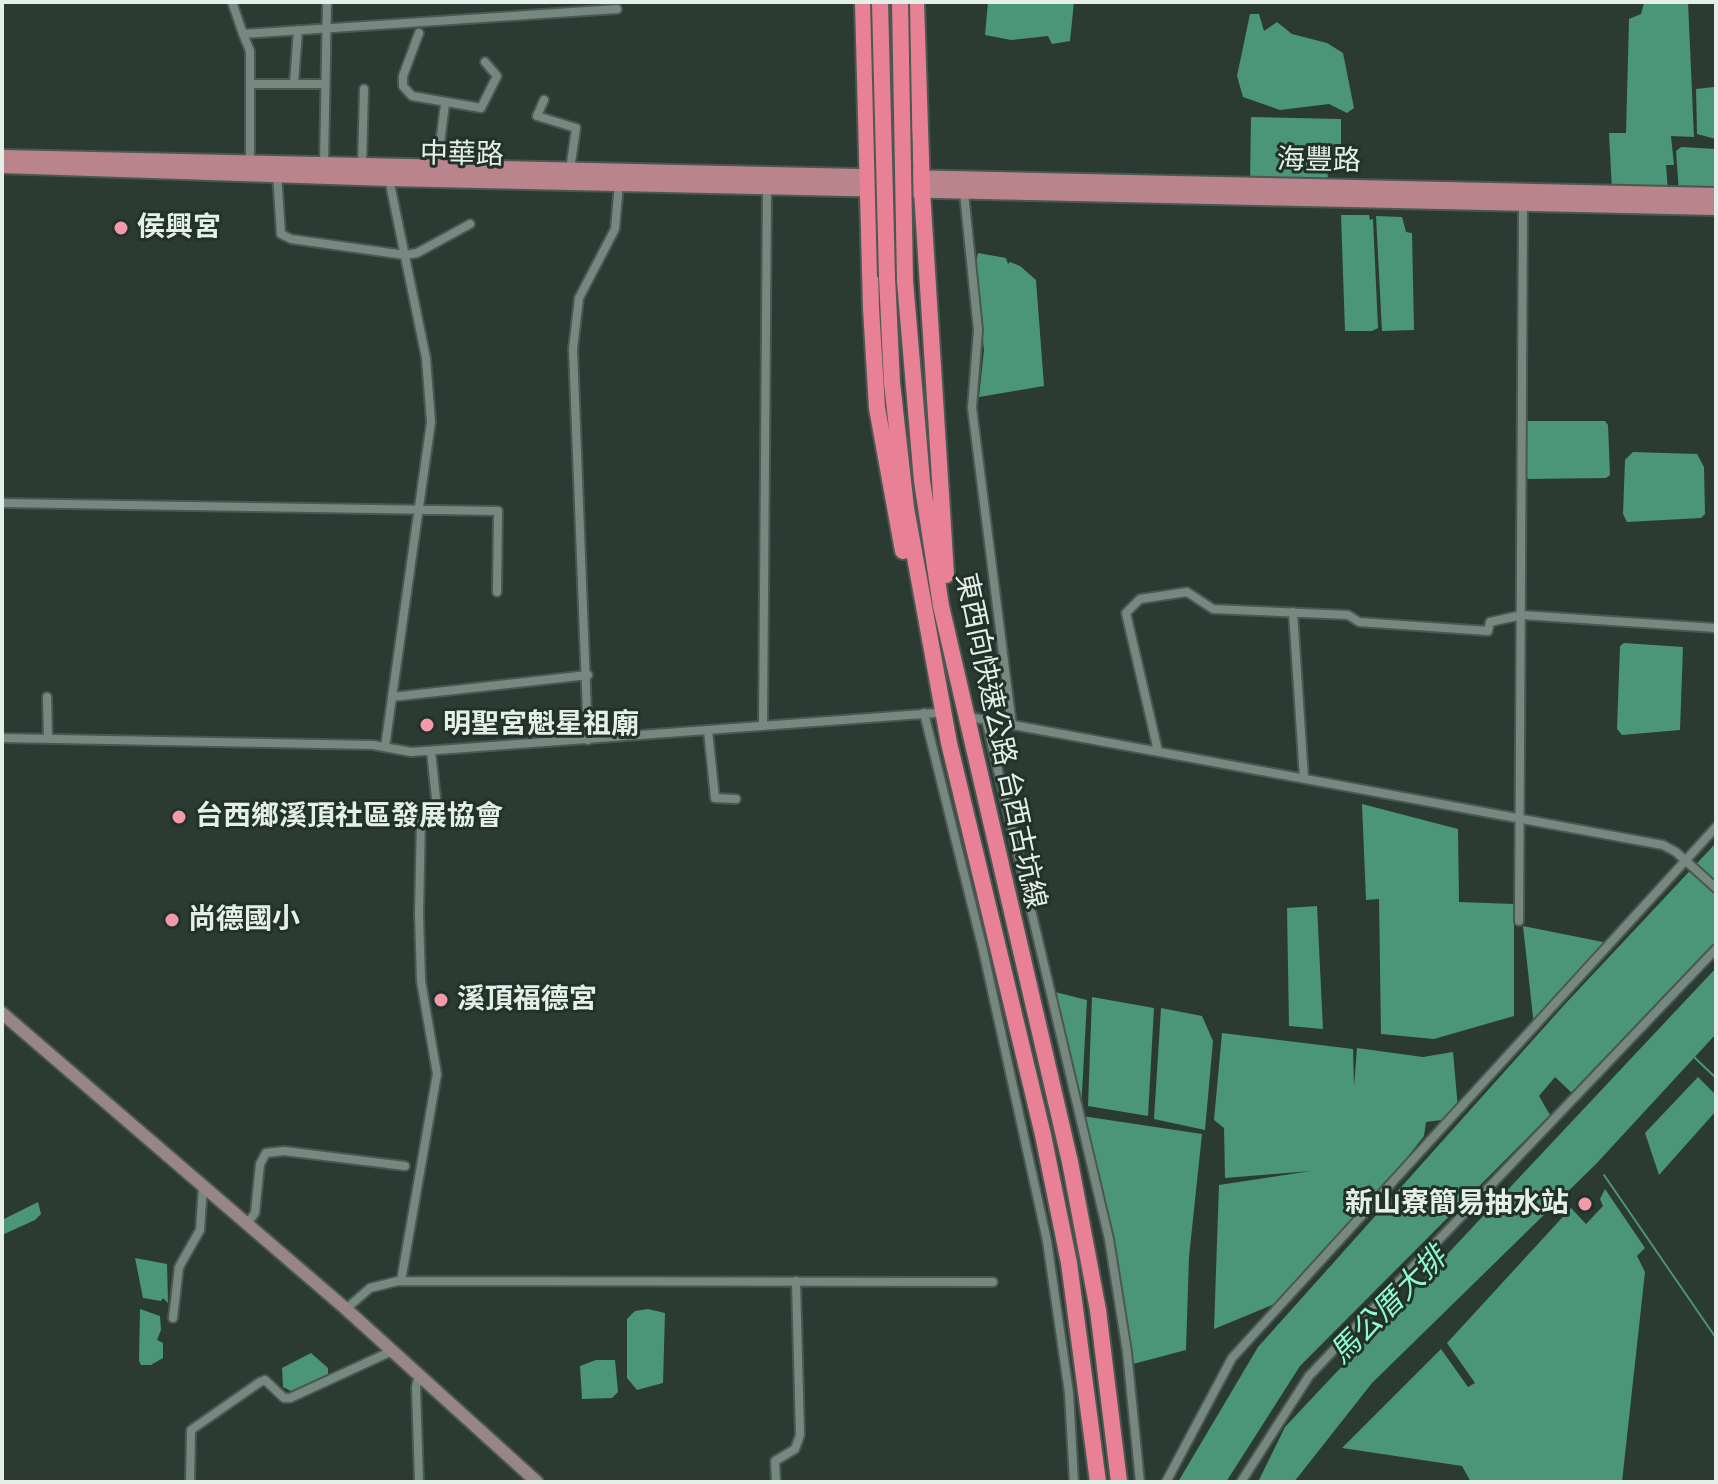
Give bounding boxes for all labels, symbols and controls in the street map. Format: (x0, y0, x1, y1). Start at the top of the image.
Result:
street label: 中華路 (420, 137, 504, 173)
street label: 海豐路 (1277, 143, 1361, 179)
place label: 侯興宮 (137, 211, 221, 245)
marker: 侯興宮 (112, 219, 130, 237)
street label: 東西向快速公路 台西古坑線 (948, 570, 1052, 912)
place label: 明聖宮魁星祖廟 (443, 708, 639, 742)
marker: 明聖宮魁星祖廟 (418, 716, 436, 734)
place label: 台西鄉溪頂社區發展協會 (195, 800, 503, 834)
marker: 台西鄉溪頂社區發展協會 (170, 808, 188, 826)
place label: 尚德國小 (188, 903, 300, 937)
marker: 尚德國小 (163, 911, 181, 929)
place label: 溪頂福德宮 (457, 983, 597, 1017)
marker: 溪頂福德宮 (432, 991, 450, 1009)
place label: 新山寮簡易抽水站 (1345, 1187, 1569, 1221)
marker: 新山寮簡易抽水站 (1576, 1195, 1594, 1213)
water label: 馬公厝大排 (1323, 1240, 1455, 1372)

